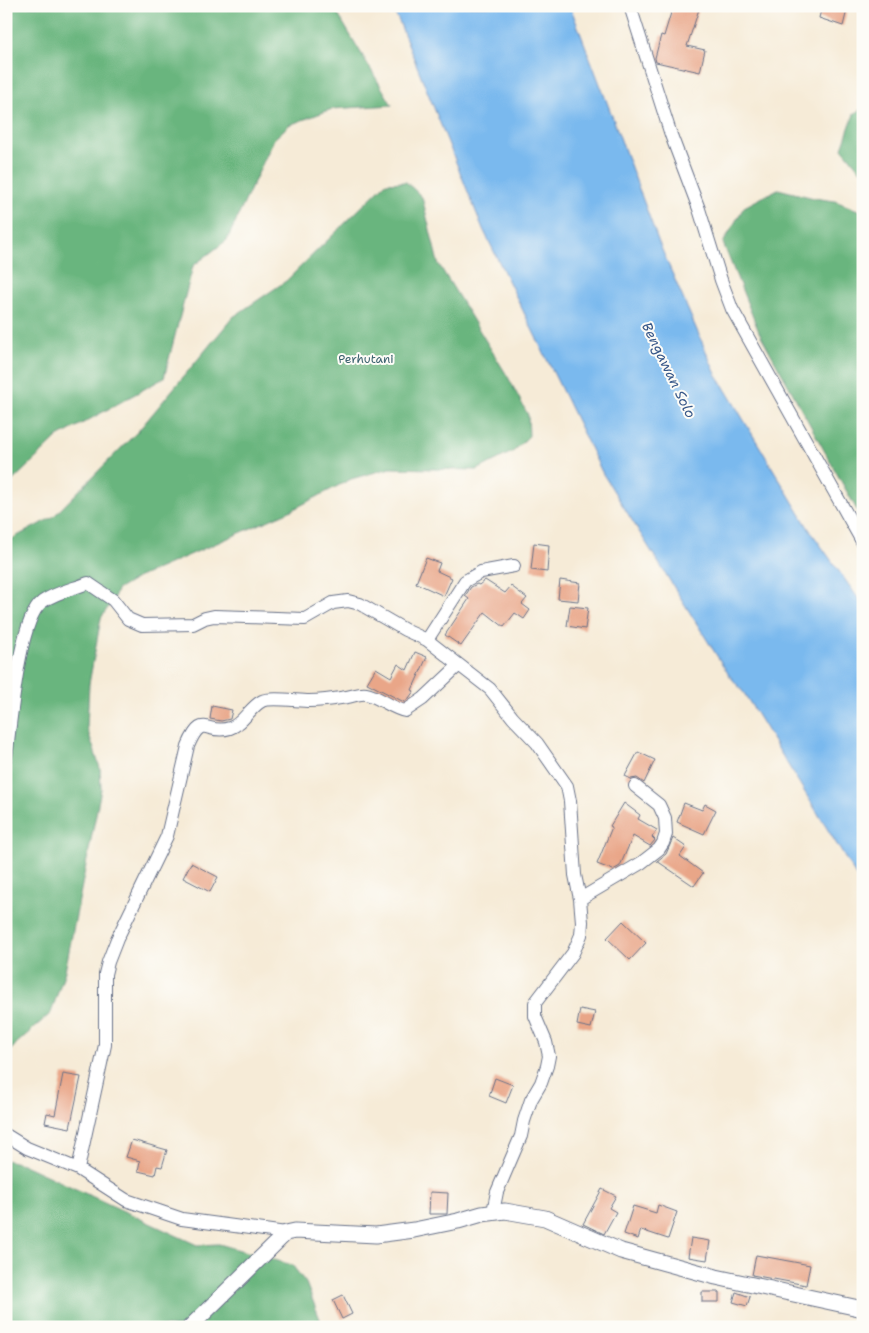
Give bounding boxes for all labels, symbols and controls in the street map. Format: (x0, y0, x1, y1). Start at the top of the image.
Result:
water label: Bengawan Solo (638, 319, 700, 421)
park label: Perhutani (338, 351, 394, 367)

